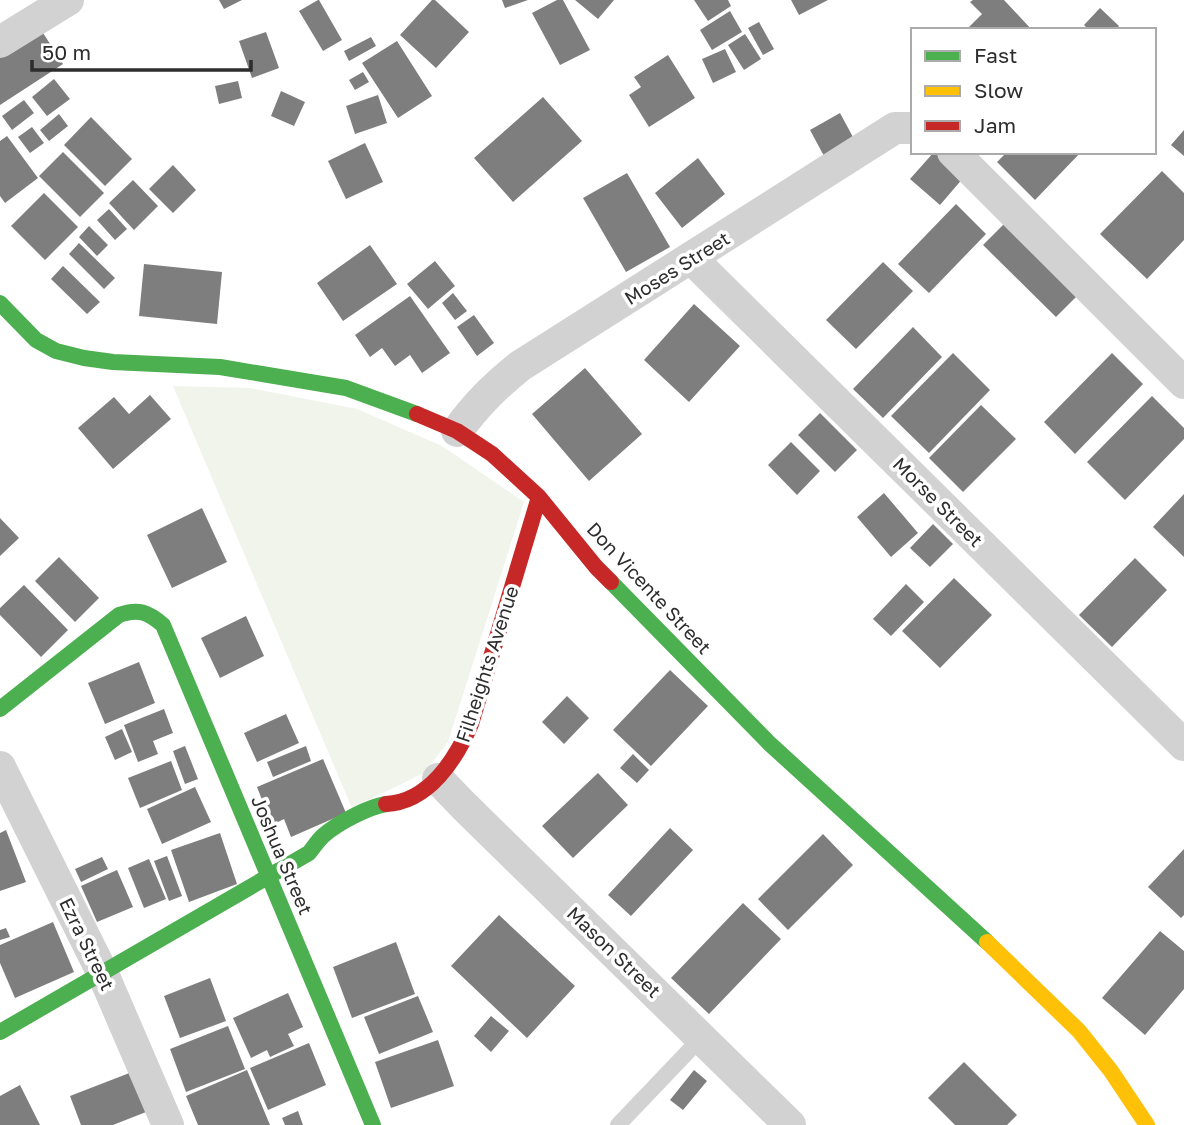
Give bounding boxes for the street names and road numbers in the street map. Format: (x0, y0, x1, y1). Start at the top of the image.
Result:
street label: Moses Street (620, 226, 734, 309)
street label: Morse Street (889, 452, 988, 551)
street label: Don Vicente Street (582, 517, 716, 658)
street label: Filheights Avenue (450, 583, 523, 745)
street label: Joshua Street (247, 792, 318, 918)
street label: Ezra Street (55, 894, 120, 994)
street label: Mason Street (563, 901, 666, 1002)

